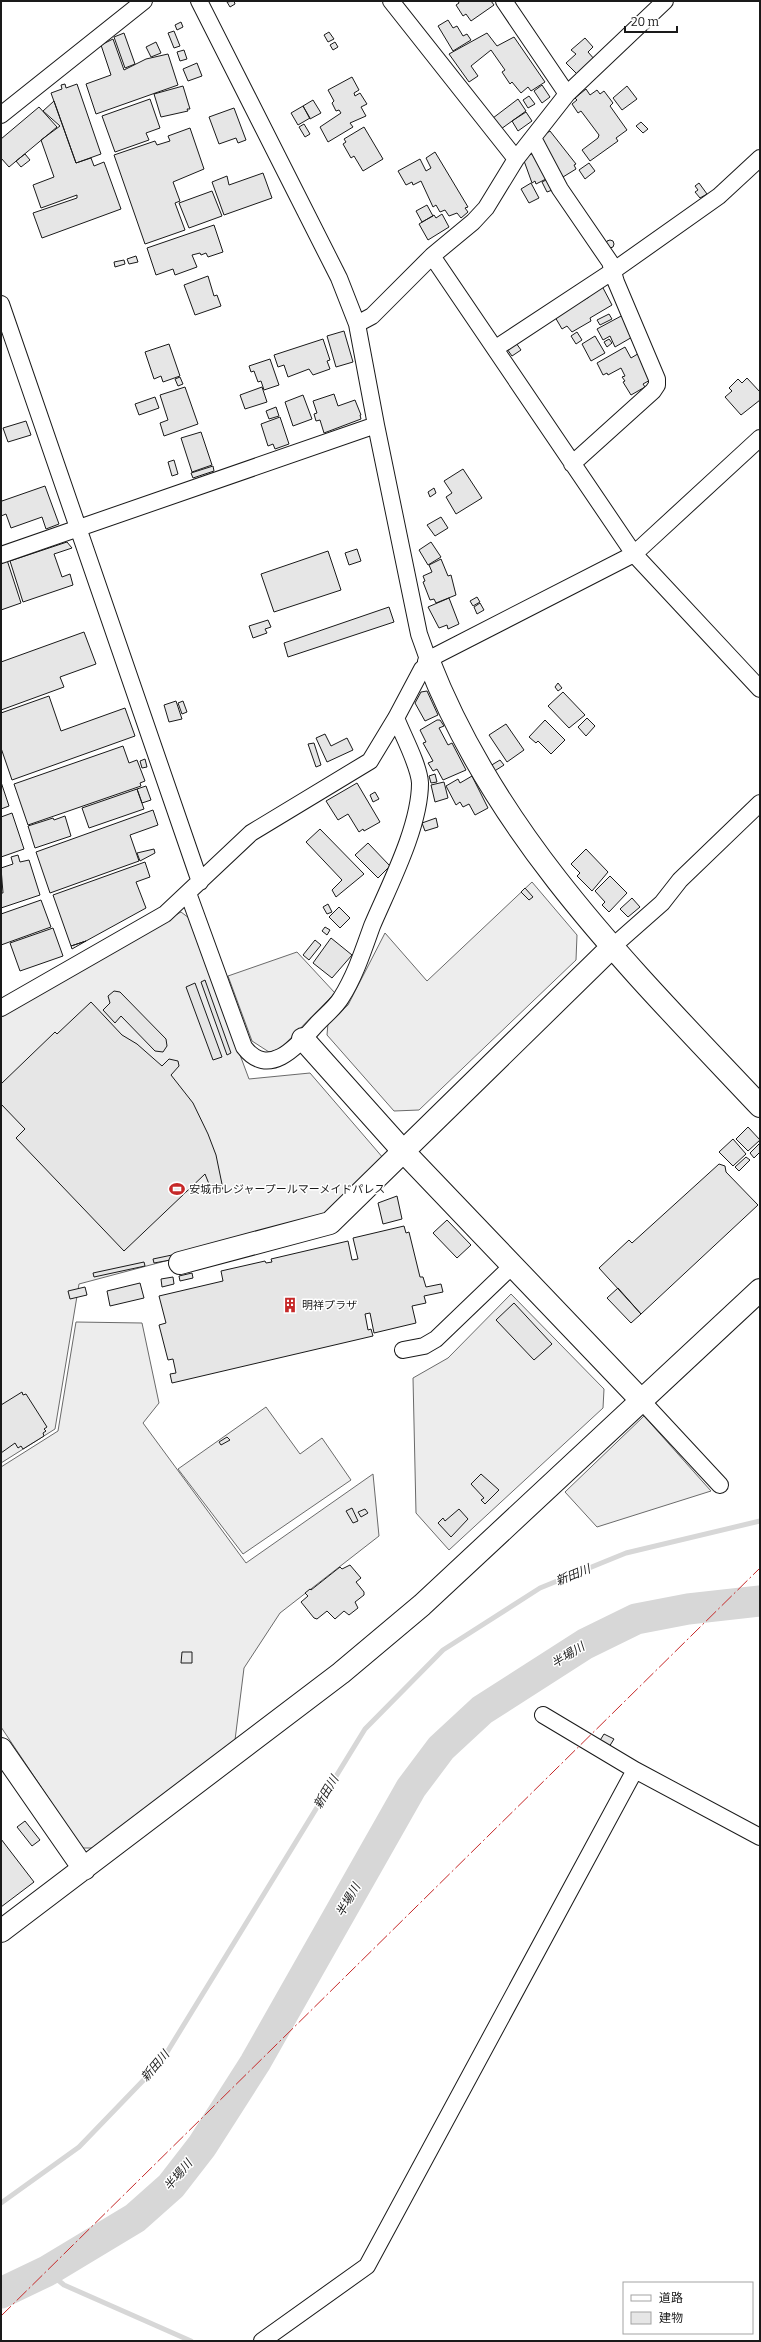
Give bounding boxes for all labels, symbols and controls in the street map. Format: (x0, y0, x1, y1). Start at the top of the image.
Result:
scale bar (625, 8, 677, 34)
text: 20 m (631, 15, 660, 29)
sports icon: 安城市レジャープールマーメイドパレス (168, 1180, 186, 1198)
place label: 安城市レジャープールマーメイドパレス (189, 1183, 385, 1196)
building icon: 明祥プラザ (281, 1296, 299, 1314)
place label: 明祥プラザ (302, 1299, 357, 1312)
water label: 新田川 (554, 1561, 594, 1588)
water label: 半場川 (549, 1638, 589, 1670)
water label: 新田川 (311, 1771, 342, 1811)
water label: 半場川 (333, 1879, 364, 1919)
water label: 新田川 (138, 2046, 173, 2084)
water label: 半場川 (161, 2155, 196, 2193)
legend (623, 2282, 753, 2334)
text: 道路 (659, 2291, 683, 2305)
text: 建物 (659, 2311, 683, 2325)

